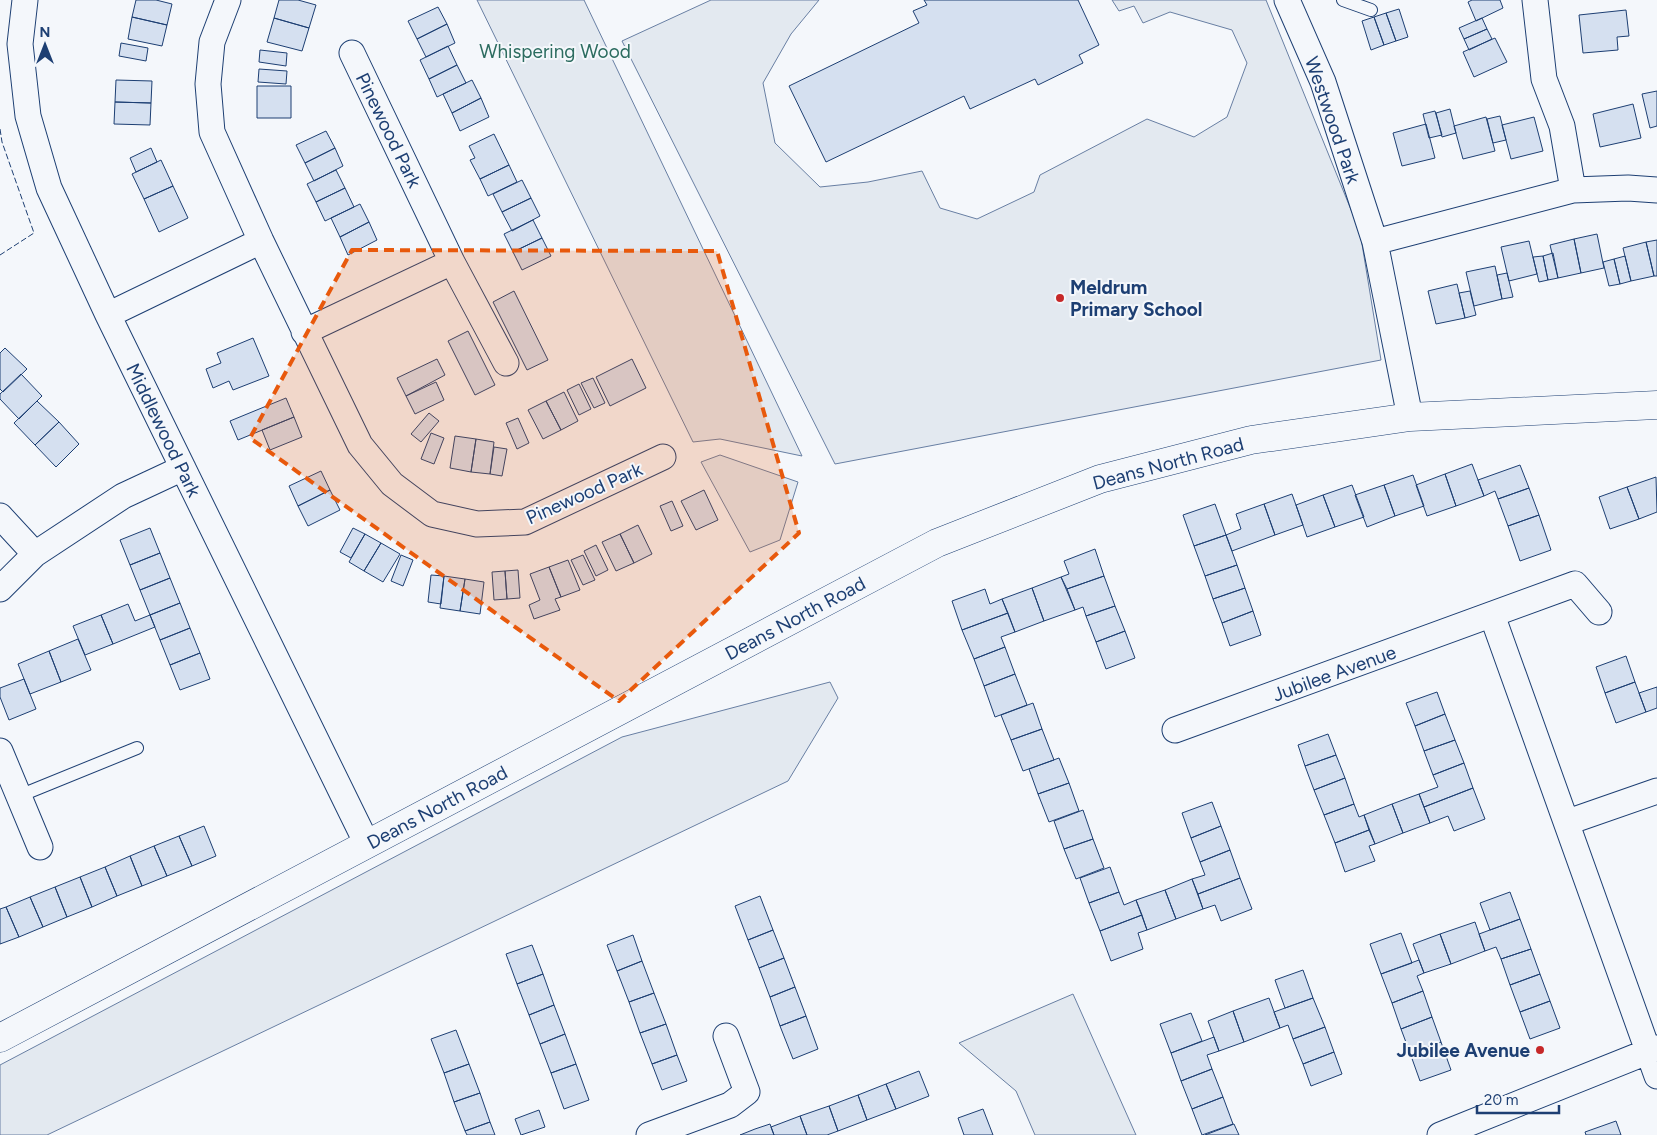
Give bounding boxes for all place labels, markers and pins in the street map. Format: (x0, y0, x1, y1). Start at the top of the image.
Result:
place label: Meldrum Primary School (1070, 276, 1202, 321)
marker: Meldrum Primary School (1054, 292, 1066, 304)
place label: Jubilee Avenue (1397, 1039, 1530, 1062)
marker: Jubilee Avenue (1534, 1044, 1546, 1056)

